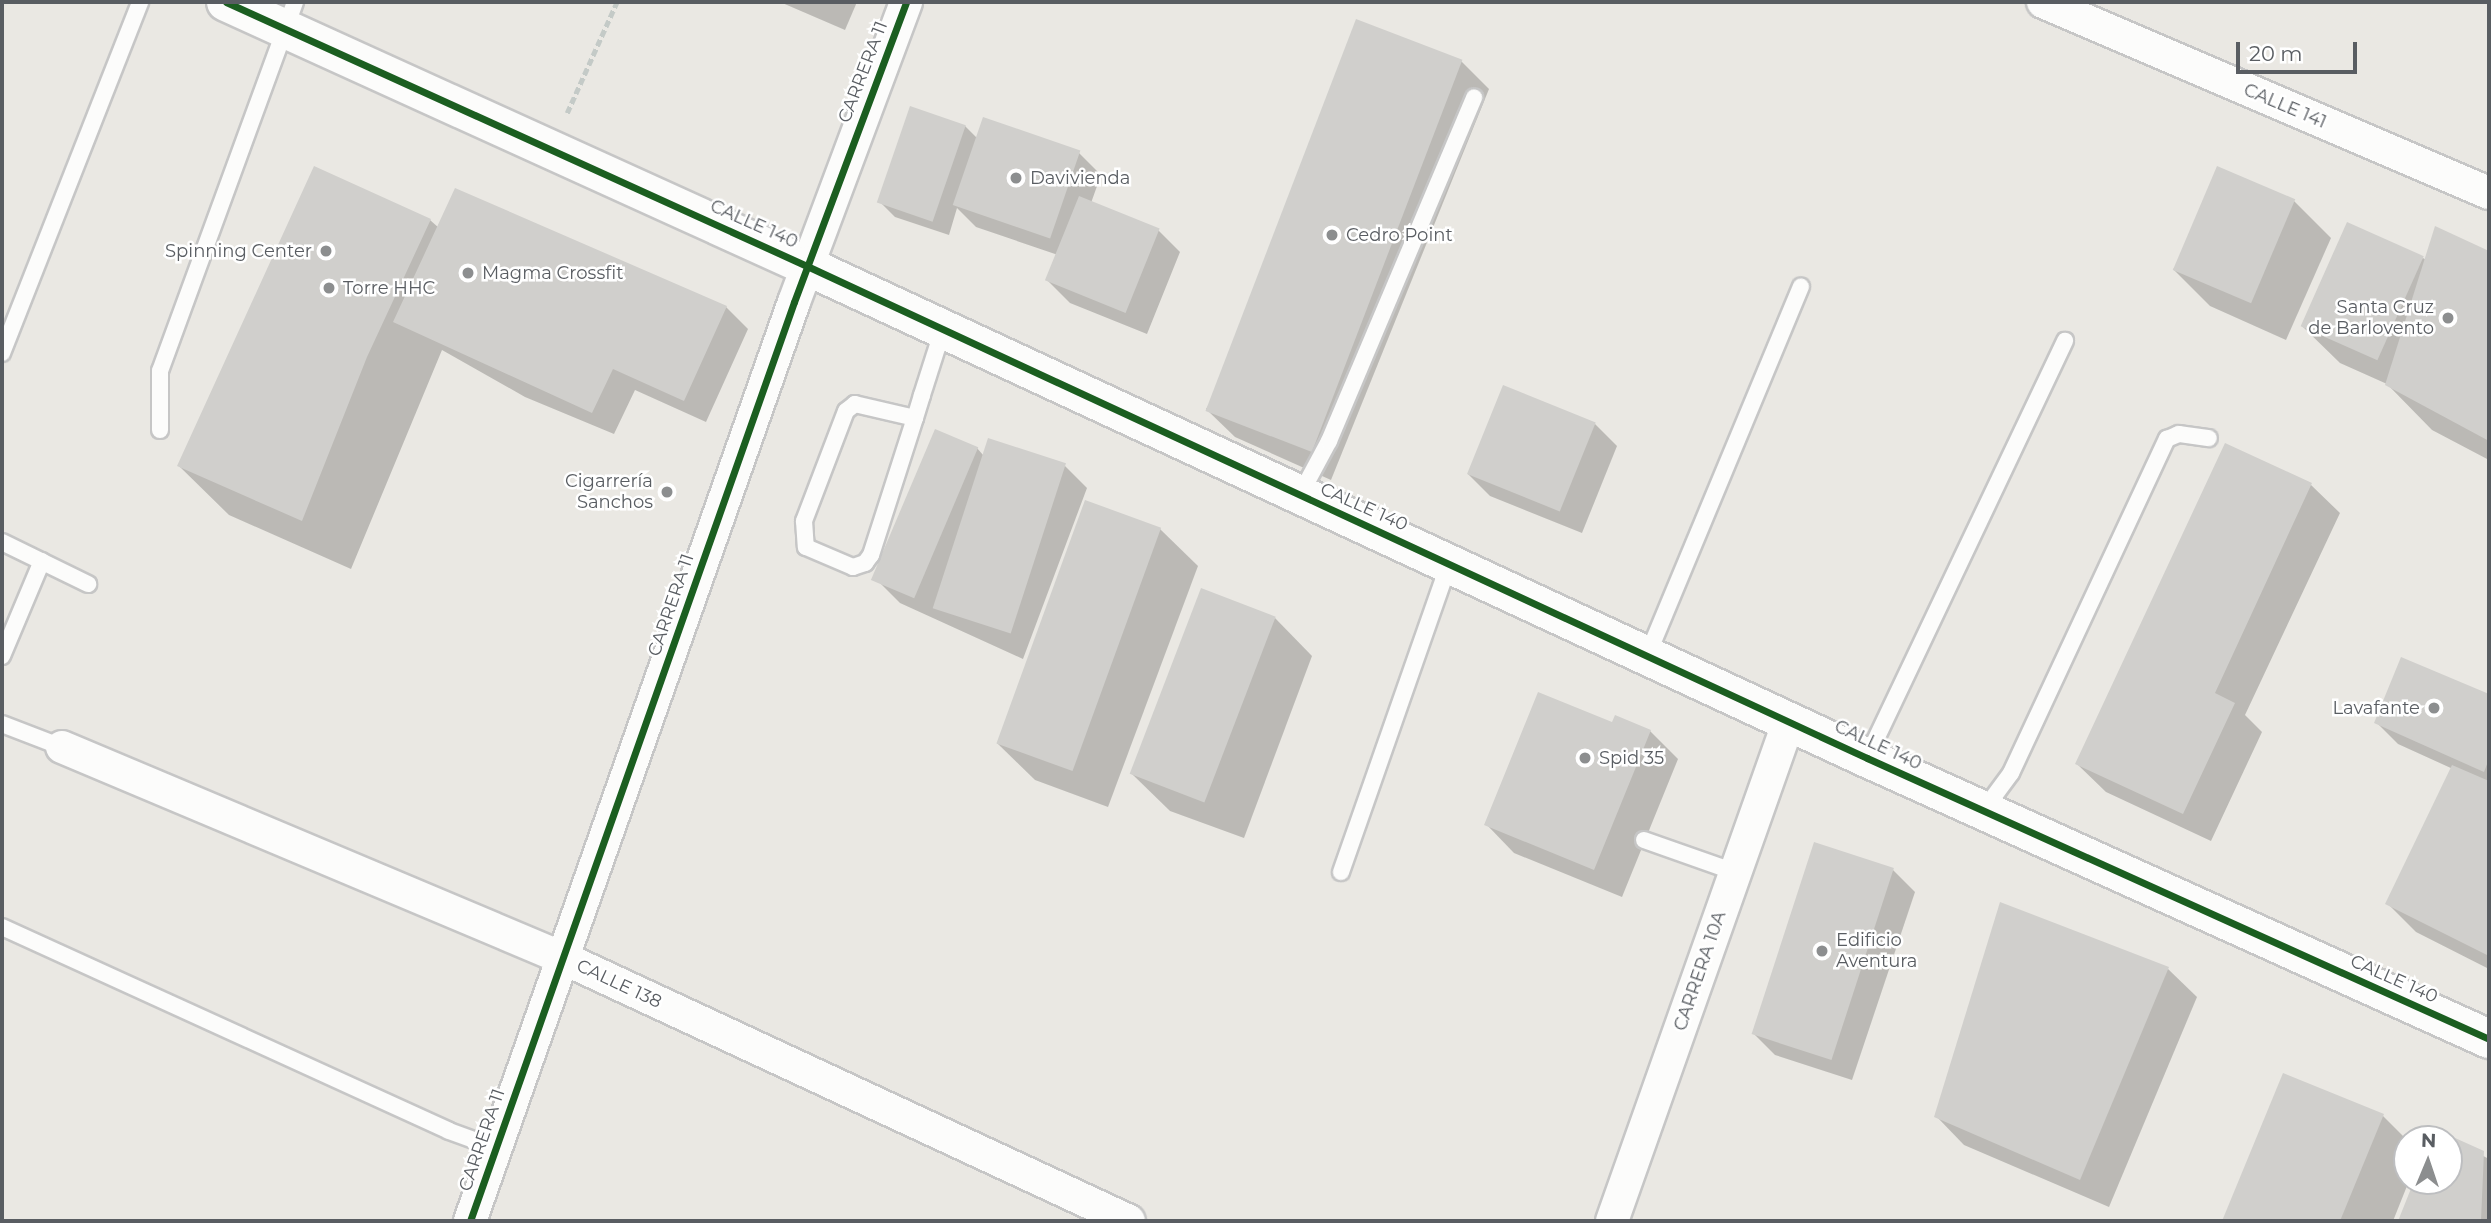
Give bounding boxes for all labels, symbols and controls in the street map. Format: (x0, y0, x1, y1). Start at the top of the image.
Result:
street label: CARRERA 11 (834, 18, 892, 126)
scale bar (2239, 28, 2360, 72)
text: 20 m (2249, 41, 2303, 66)
street label: CALLE 141 (2240, 79, 2330, 133)
place label: Davivienda (1030, 167, 1130, 189)
marker: Davivienda (1008, 170, 1024, 186)
street label: CALLE 140 (707, 195, 801, 253)
place label: Cedro Point (1346, 224, 1453, 246)
marker: Cedro Point (1324, 227, 1340, 243)
place label: Spinning Center (165, 240, 312, 262)
marker: Spinning Center (318, 243, 334, 259)
place label: Magma Crossfit (482, 262, 623, 284)
marker: Magma Crossfit (460, 265, 476, 281)
place label: Torre HHC (343, 277, 435, 299)
marker: Torre HHC (321, 280, 337, 296)
place label: Santa Cruz de Barlovento (2308, 297, 2434, 340)
marker: Santa Cruz de Barlovento (2440, 310, 2456, 326)
place label: Cigarrería Sanchos (565, 471, 653, 514)
street label: CALLE 140 (1317, 478, 1411, 536)
marker: Cigarrería Sanchos (659, 484, 675, 500)
street label: CARRERA 11 (643, 551, 699, 659)
place label: Lavafante (2332, 697, 2420, 719)
marker: Lavafante (2426, 700, 2442, 716)
street label: CALLE 140 (1831, 715, 1925, 775)
place label: Spid 35 (1599, 747, 1664, 769)
marker: Spid 35 (1577, 750, 1593, 766)
street label: CARRERA 10A (1669, 908, 1731, 1034)
place label: Edificio Aventura (1836, 930, 1917, 972)
marker: Edificio Aventura (1814, 943, 1830, 959)
street label: CALLE 140 (2347, 950, 2441, 1008)
street label: CALLE 138 (573, 955, 665, 1013)
street label: CARRERA 11 (454, 1086, 510, 1194)
north arrow (2393, 1125, 2463, 1195)
text: N (2421, 1129, 2437, 1152)

